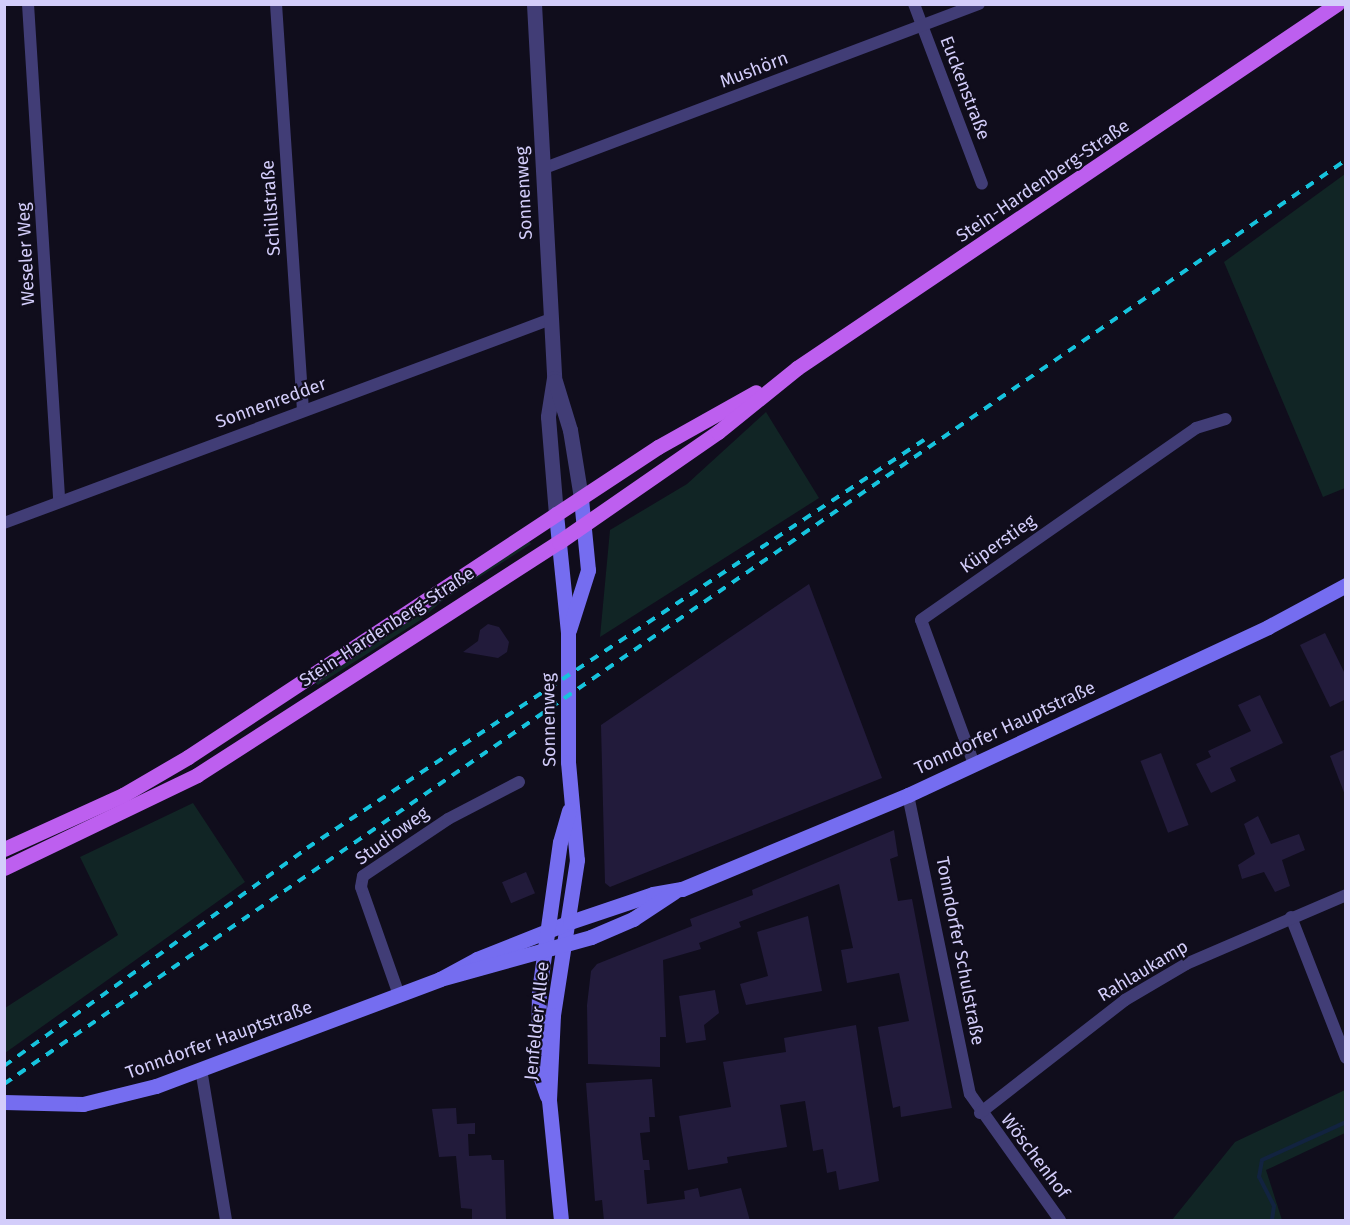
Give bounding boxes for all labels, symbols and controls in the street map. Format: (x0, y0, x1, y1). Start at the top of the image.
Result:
street label: Euckenstraße (935, 33, 995, 143)
street label: Mushörn (717, 47, 791, 93)
street label: Stein-Hardenberg-Straße (952, 115, 1134, 247)
street label: Sonnenweg (511, 146, 537, 240)
street label: Schillstraße (257, 159, 285, 257)
street label: Weseler Weg (13, 202, 39, 306)
street label: Sonnenredder (213, 373, 329, 433)
street label: Küperstieg (956, 510, 1040, 578)
street label: Stein-Hardenberg-Straße (296, 562, 478, 692)
street label: Sonnenweg (537, 673, 561, 767)
street label: Tonndorfer Hauptstraße (911, 677, 1099, 779)
street label: Studioweg (351, 802, 433, 870)
street label: Tonndorfer Schulstraße (931, 855, 989, 1047)
street label: Rahlaukamp (1094, 936, 1192, 1006)
street label: Jenfelder Allee (520, 961, 554, 1081)
street label: Tonndorfer Hauptstraße (123, 996, 315, 1084)
street label: Wöschenhof (996, 1109, 1074, 1203)

